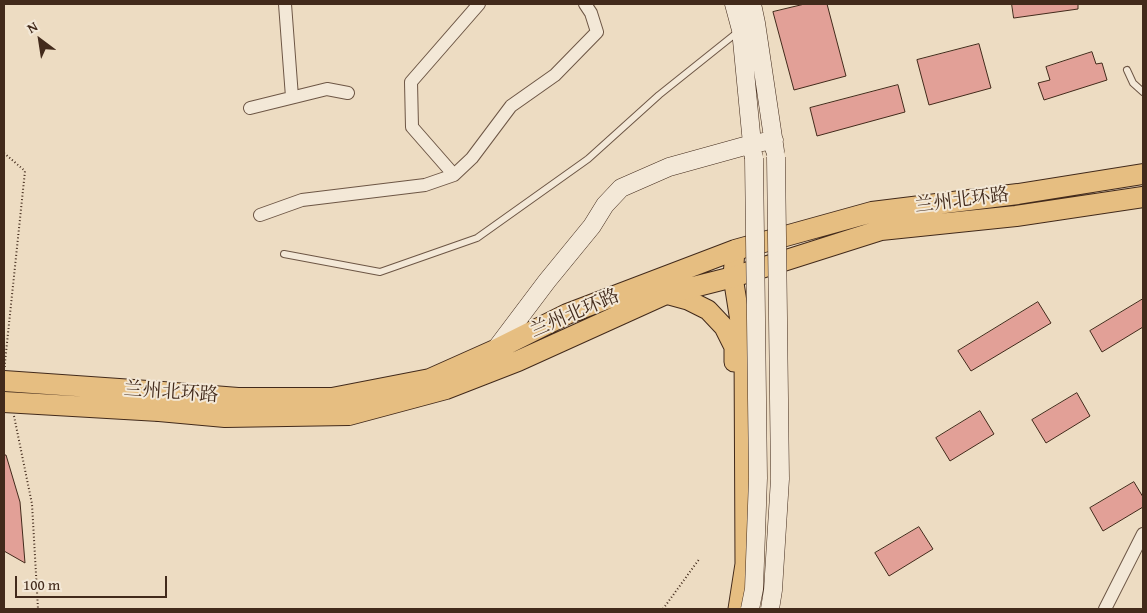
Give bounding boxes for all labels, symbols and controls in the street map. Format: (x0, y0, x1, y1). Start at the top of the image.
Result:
north arrow (15, 15, 65, 65)
text: N (23, 16, 41, 38)
street label: 兰州北环路 (913, 184, 1011, 218)
street label: 兰州北环路 (527, 285, 623, 343)
street label: 兰州北环路 (123, 378, 219, 408)
scale bar (18, 566, 170, 598)
text: 100 m (23, 574, 60, 595)

